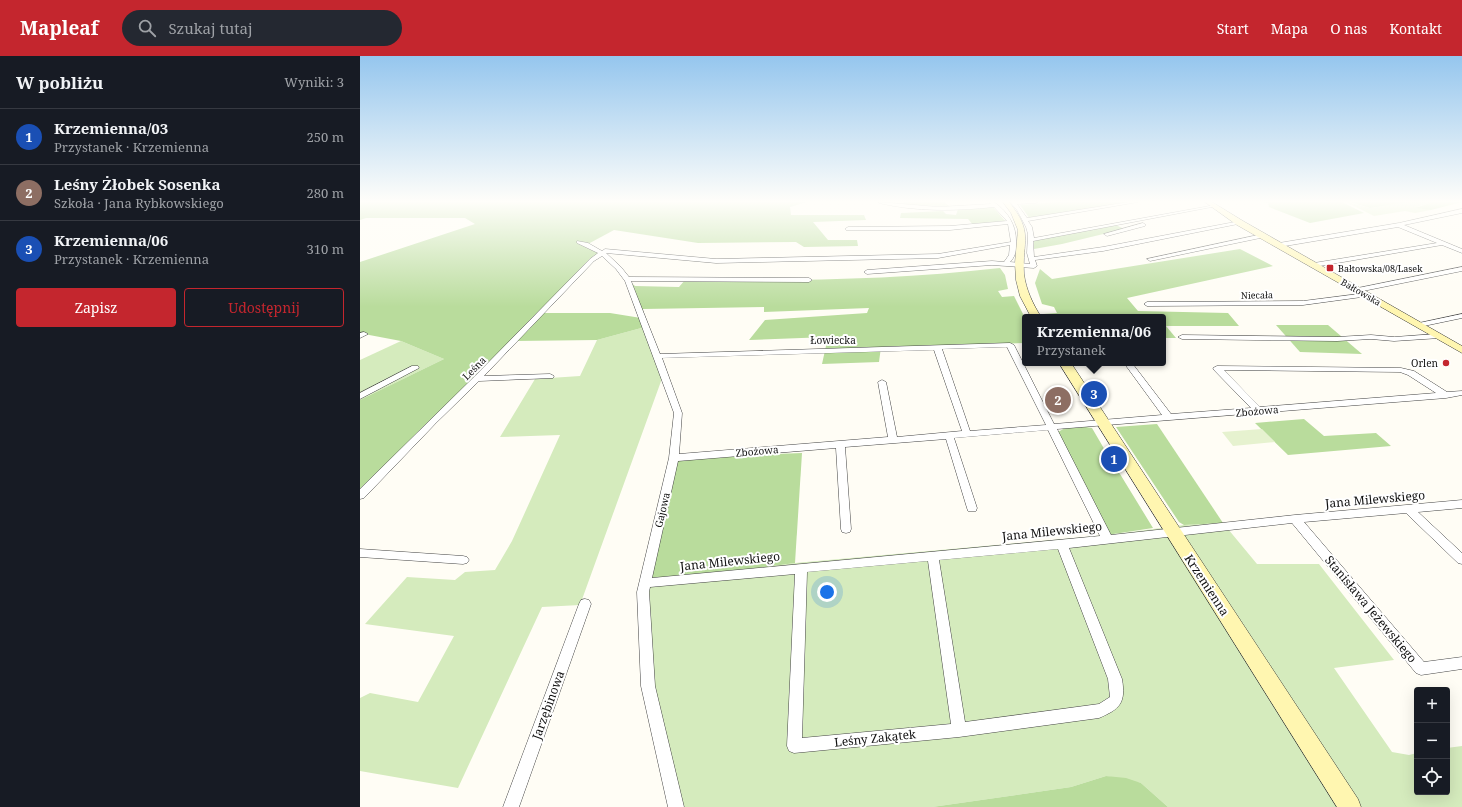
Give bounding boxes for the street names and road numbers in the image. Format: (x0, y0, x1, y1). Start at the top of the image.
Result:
street label: Bałtowska (1339, 275, 1383, 309)
street label: Niecała (1241, 288, 1273, 302)
street label: Łowiecka (810, 333, 856, 347)
street label: Leśna (459, 353, 489, 383)
street label: Zbożowa (1235, 402, 1279, 420)
street label: Zbożowa (735, 442, 779, 460)
street label: Jana Milewskiego (1323, 486, 1426, 512)
street label: Gajowa (651, 491, 673, 529)
street label: Jana Milewskiego (1000, 517, 1103, 545)
street label: Jana Milewskiego (678, 547, 781, 575)
street label: Krzemienna (1181, 551, 1233, 619)
street label: Stanisława Jeżewskiego (1321, 552, 1421, 666)
street label: Jarzębinowa (527, 668, 568, 743)
street label: Leśny Zakątek (833, 725, 918, 751)

